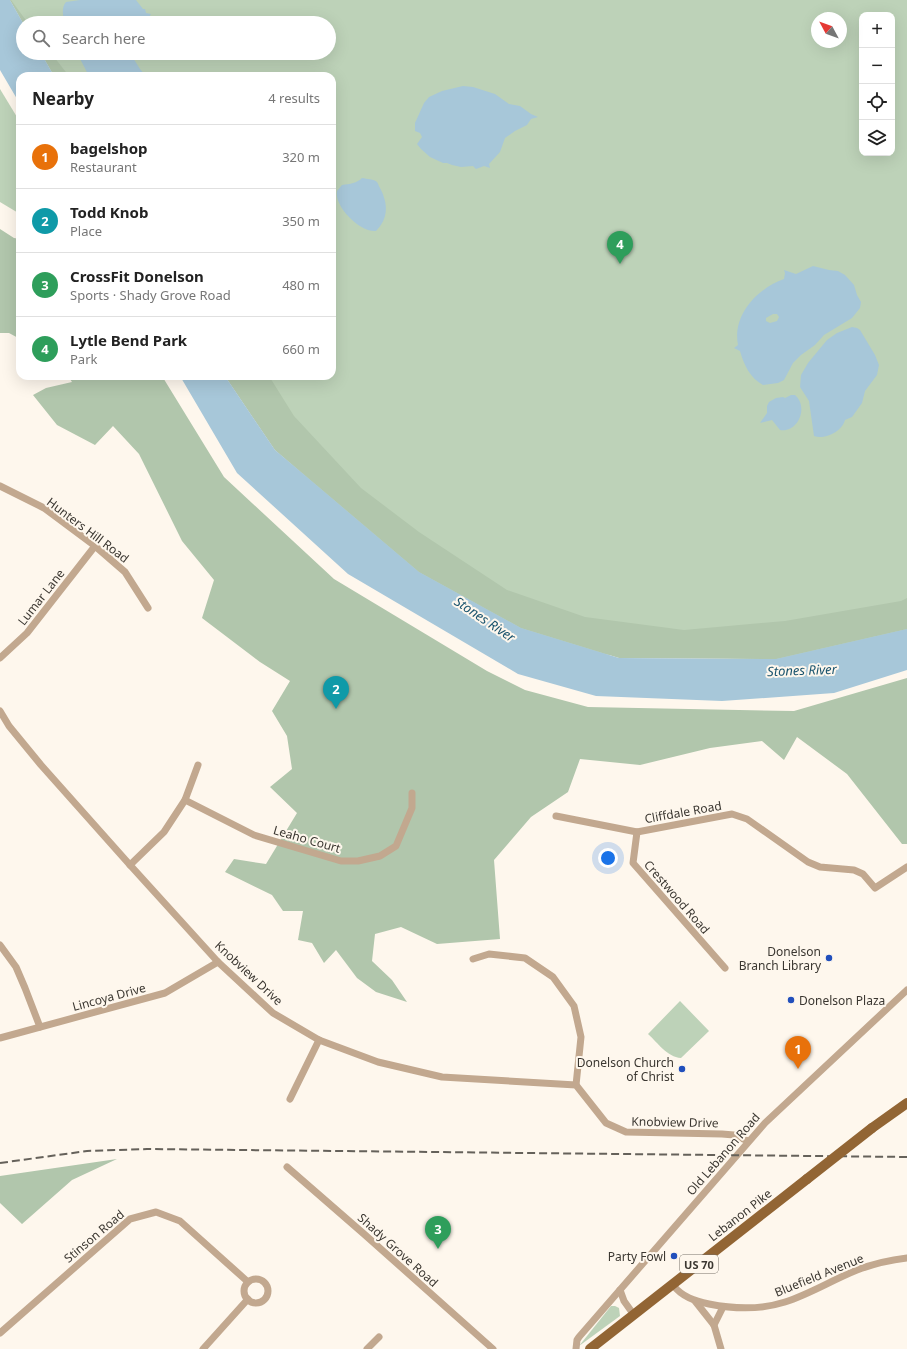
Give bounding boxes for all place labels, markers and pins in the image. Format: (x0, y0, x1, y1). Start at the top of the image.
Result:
pin: 4 (607, 231, 633, 264)
pin: 2 (323, 676, 349, 709)
place label: Donelson Branch Library (739, 943, 822, 974)
marker: Donelson Branch Library (824, 953, 834, 963)
place label: Donelson Plaza (799, 992, 885, 1009)
marker: Donelson Plaza (786, 995, 796, 1005)
pin: 1 (785, 1036, 811, 1069)
place label: Donelson Church of Christ (577, 1054, 675, 1085)
marker: Donelson Church of Christ (677, 1064, 687, 1074)
pin: 3 (425, 1216, 451, 1249)
place label: Party Fowl (608, 1248, 666, 1265)
marker: Party Fowl (669, 1251, 679, 1261)

